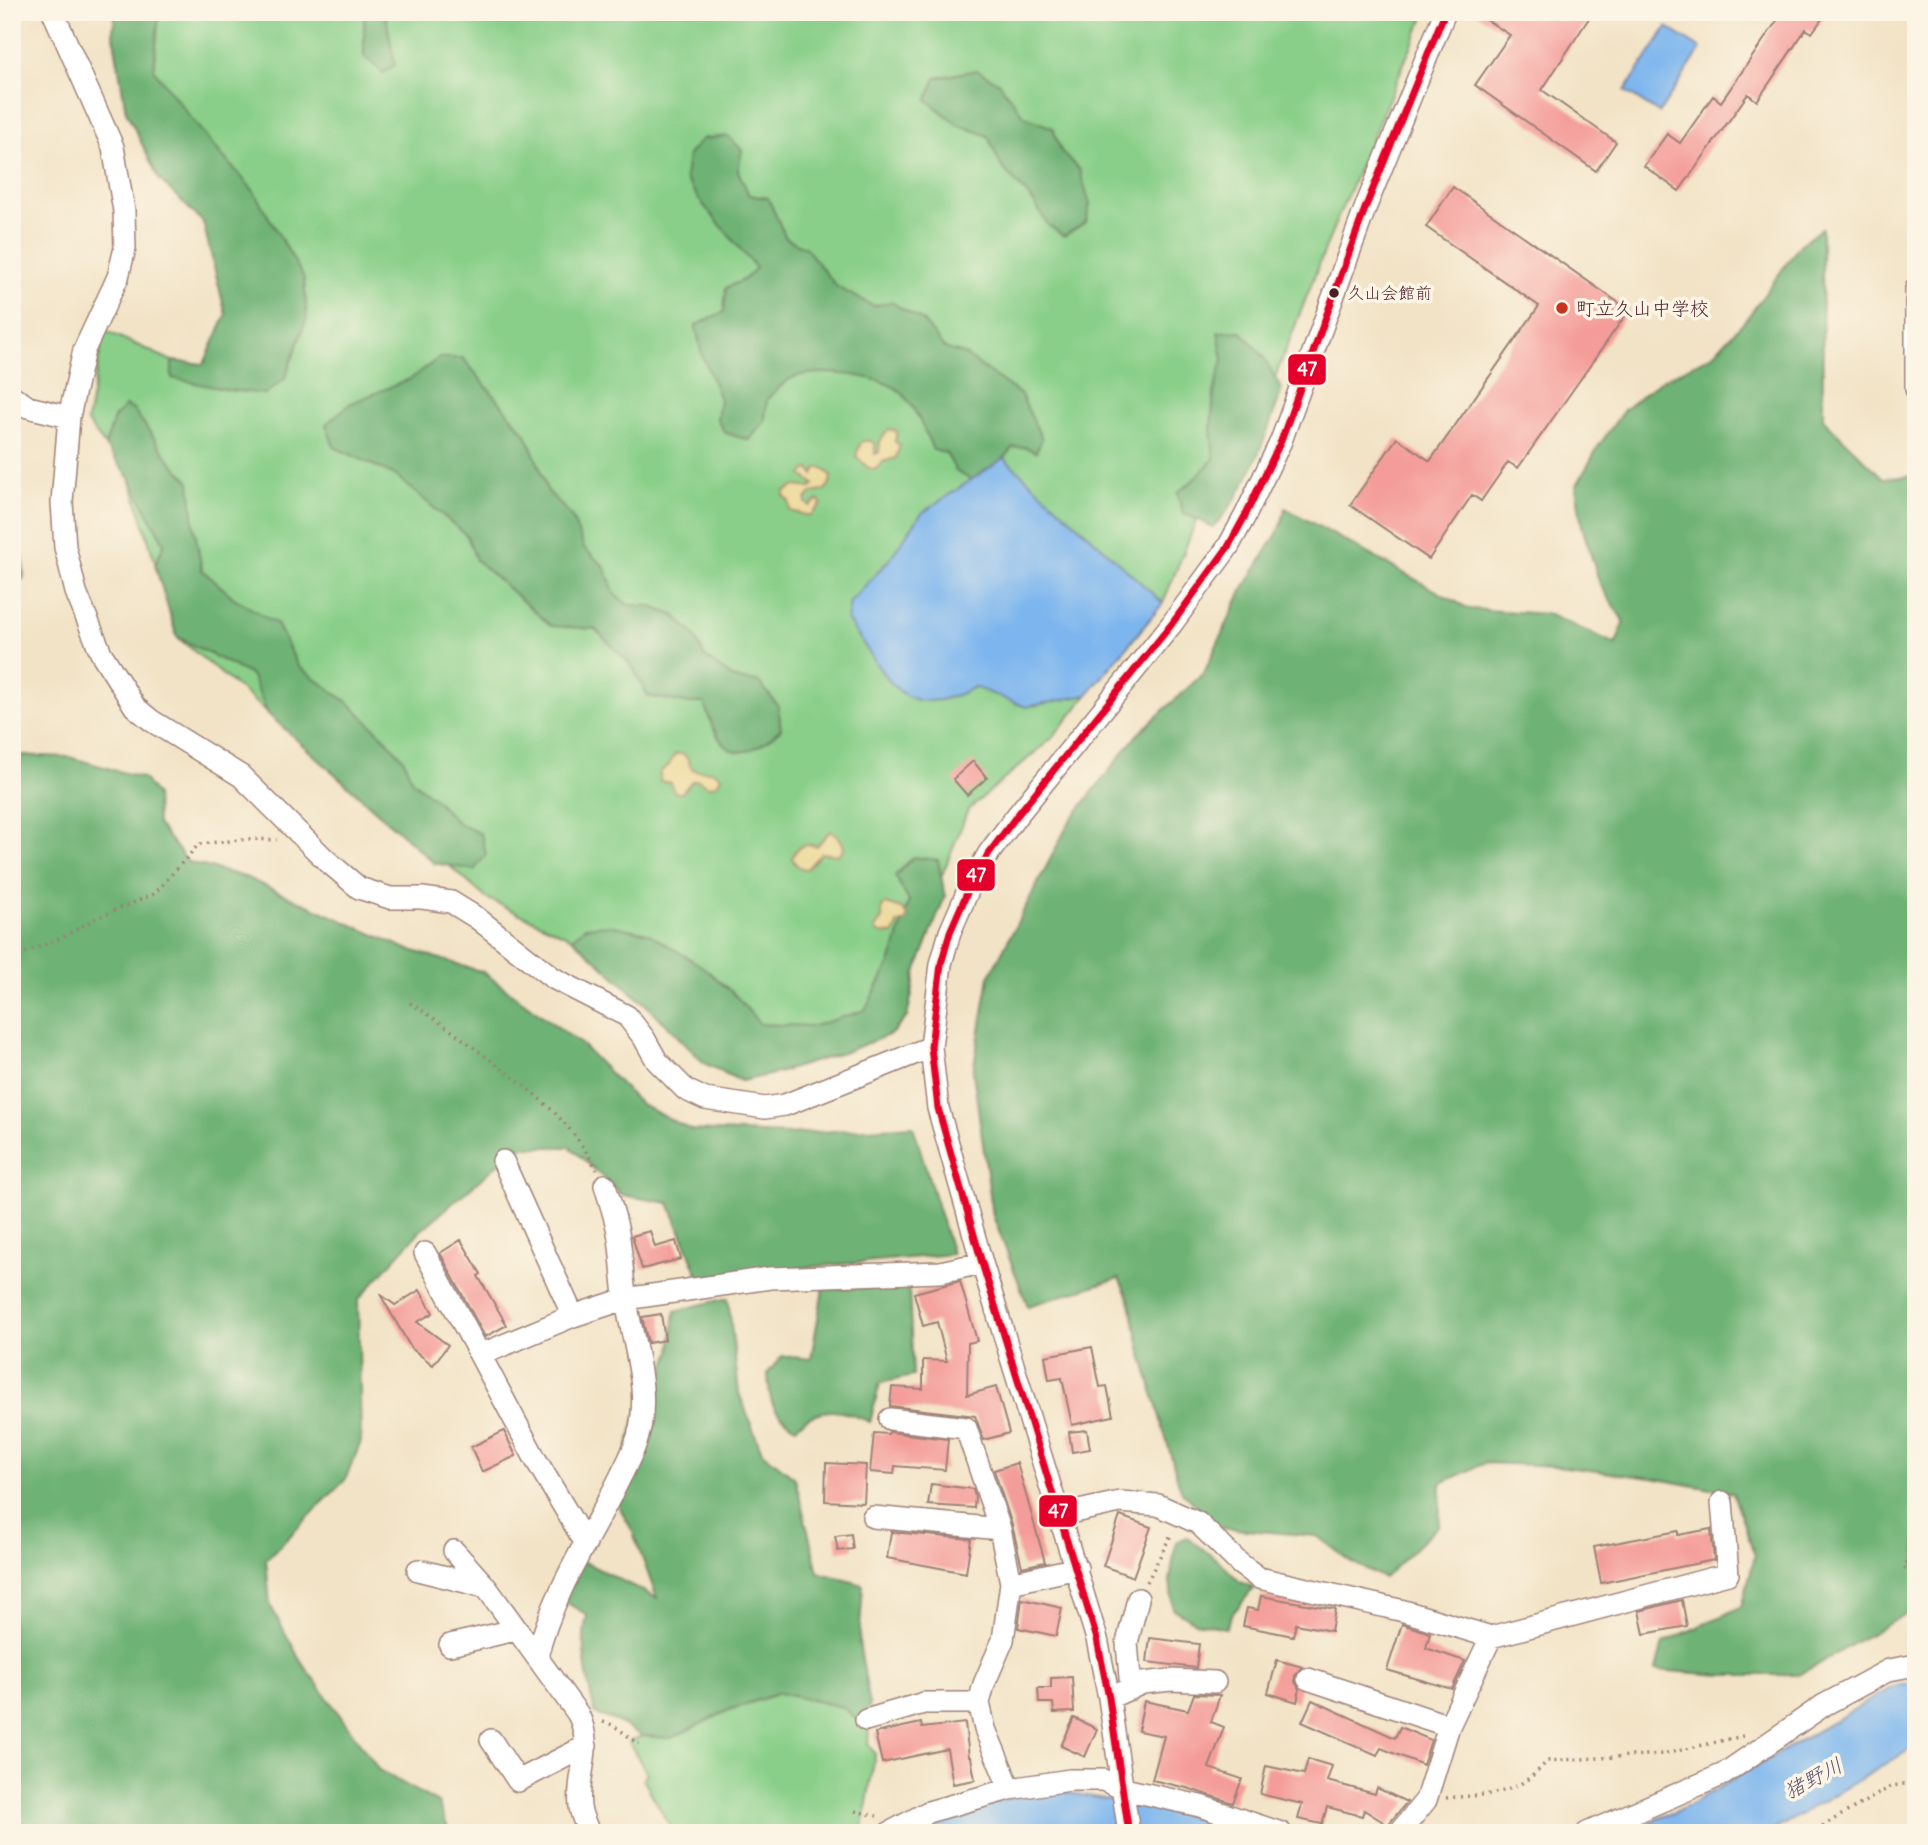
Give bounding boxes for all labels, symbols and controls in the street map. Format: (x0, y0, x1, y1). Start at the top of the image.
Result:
place label: 久山会館前 (1347, 282, 1432, 304)
marker: 久山会館前 (1327, 286, 1341, 300)
place label: 町立久山中学校 (1576, 296, 1709, 320)
marker: 町立久山中学校 (1554, 300, 1570, 316)
line badge: 47 (1287, 353, 1327, 386)
text: 47 (1297, 357, 1318, 381)
line badge: 47 (956, 858, 996, 892)
text: 47 (966, 863, 987, 887)
line badge: 47 (1038, 1494, 1078, 1528)
text: 47 (1048, 1499, 1069, 1523)
water label: 猪野川 (1779, 1751, 1847, 1805)

